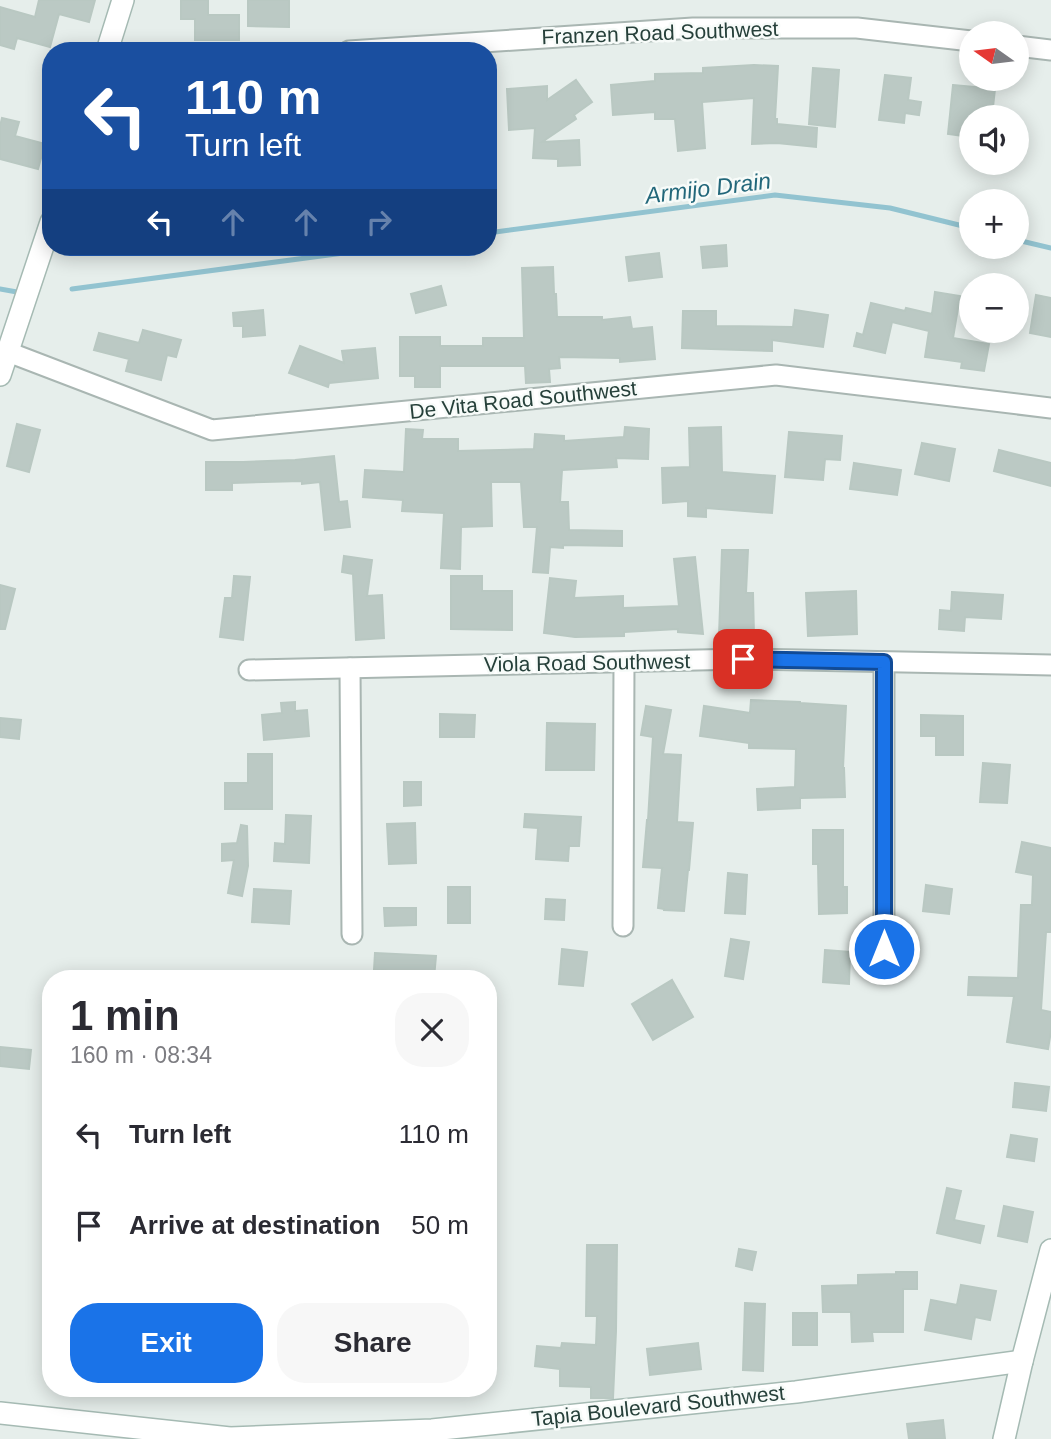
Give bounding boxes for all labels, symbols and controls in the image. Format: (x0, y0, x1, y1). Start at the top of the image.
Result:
street label: Franzen Road Southwest (541, 17, 779, 48)
north arrow (959, 21, 1029, 91)
map controls (959, 21, 1029, 343)
icon: left (70, 70, 161, 161)
text: 110 m (185, 70, 321, 124)
button: sound (959, 105, 1029, 175)
text: Turn left (185, 127, 301, 163)
water label: Armijo Drain (642, 167, 772, 209)
button: + (959, 189, 1029, 259)
icon: left (141, 203, 179, 241)
icon: ahead (214, 203, 252, 241)
icon: ahead (287, 203, 325, 241)
icon: right (360, 203, 398, 241)
button: − (959, 273, 1029, 343)
street label: De Vita Road Southwest (408, 376, 638, 423)
pin (713, 629, 773, 689)
icon: arrive (724, 640, 762, 678)
street label: Viola Road Southwest (484, 649, 690, 676)
position arrow (847, 912, 921, 986)
text: 1 min (70, 992, 180, 1039)
button: close (395, 993, 469, 1067)
text: 160 m · 08:34 (70, 1042, 212, 1068)
icon: left (70, 1116, 108, 1154)
text: Turn left (129, 1119, 231, 1149)
text: 110 m (399, 1119, 469, 1149)
icon: arrive (70, 1207, 108, 1245)
text: Arrive at destination (129, 1210, 380, 1240)
text: 50 m (411, 1210, 469, 1240)
button: Exit (70, 1303, 263, 1383)
button: Share (277, 1303, 469, 1383)
street label: Tapia Boulevard Southwest (530, 1381, 786, 1430)

